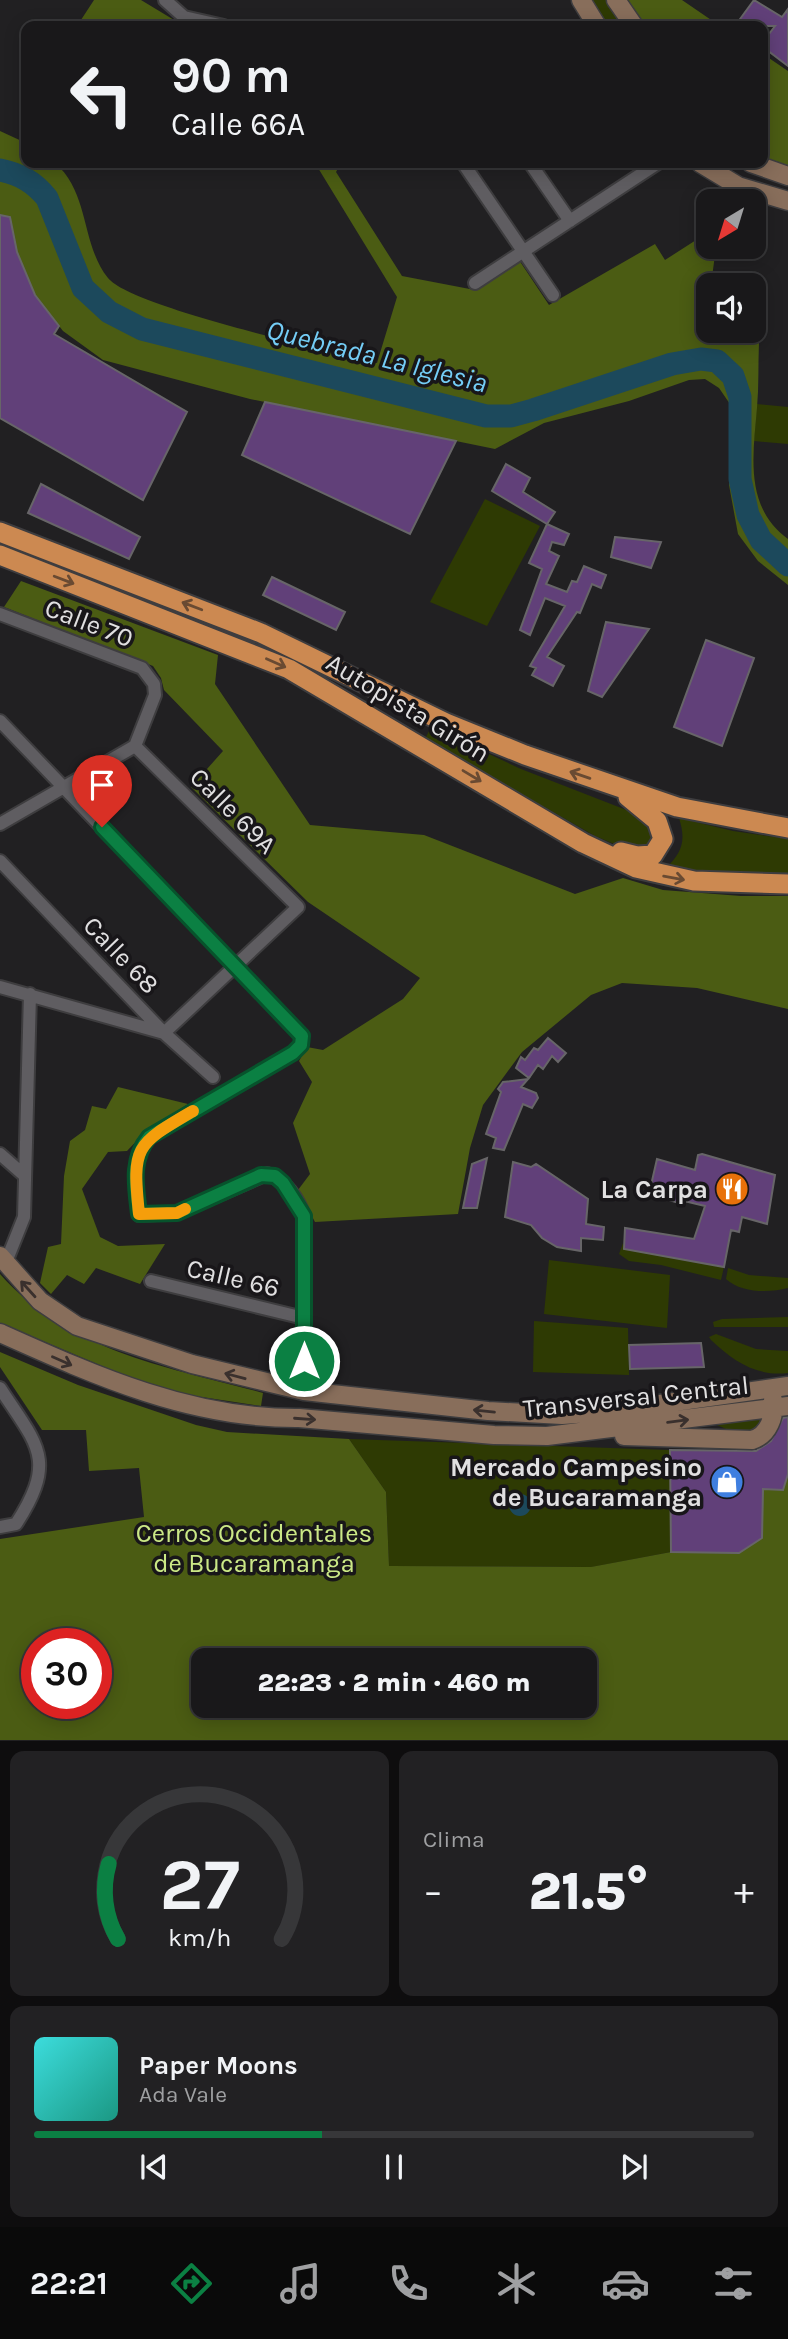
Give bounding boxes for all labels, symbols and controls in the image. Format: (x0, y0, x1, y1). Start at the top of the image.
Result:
text: 90 m (171, 47, 291, 104)
icon: left (56, 49, 147, 140)
text: Calle 66A (171, 106, 305, 143)
north arrow (696, 189, 766, 259)
map controls (696, 189, 766, 343)
button: sound (696, 273, 766, 343)
water label: Quebrada La Iglesia (263, 313, 491, 399)
one-way arrow (52, 574, 74, 587)
street label: Calle 70 (41, 592, 137, 654)
one-way arrow (182, 599, 203, 612)
street label: Autopista Girón (321, 647, 495, 769)
one-way arrow (264, 657, 286, 670)
pin (72, 755, 132, 827)
street label: Calle 69A (183, 761, 283, 861)
icon: arrive (83, 766, 121, 804)
one-way arrow (570, 768, 592, 780)
one-way arrow (462, 770, 482, 784)
one-way arrow (662, 872, 685, 885)
street label: Calle 68 (77, 910, 165, 1000)
restaurant icon: La Carpa (713, 1170, 751, 1208)
place label: La Carpa (600, 1174, 708, 1205)
street label: Calle 66 (184, 1252, 282, 1304)
one-way arrow (20, 1281, 37, 1298)
position arrow (267, 1324, 341, 1398)
one-way arrow (51, 1355, 73, 1368)
one-way arrow (224, 1369, 247, 1382)
street label: Transversal Central (521, 1370, 751, 1424)
one-way arrow (474, 1404, 496, 1417)
one-way arrow (294, 1413, 316, 1426)
one-way arrow (666, 1414, 689, 1427)
place label: Mercado Campesino de Bucaramanga (450, 1452, 702, 1513)
shop icon: Mercado Campesino de Bucaramanga (708, 1463, 746, 1501)
park label: Cerros Occidentales de Bucaramanga (136, 1518, 372, 1579)
speed limit sign: 30 (21, 1628, 112, 1719)
text: 22:23 · 2 min · 460 m (258, 1667, 530, 1698)
text: Clima (423, 1826, 485, 1853)
text: 27 (159, 1843, 240, 1928)
text: 21.5° (528, 1861, 649, 1922)
text: − (423, 1869, 443, 1914)
text: + (734, 1869, 754, 1914)
text: km/h (168, 1923, 231, 1952)
text: Paper Moons (139, 2050, 298, 2081)
text: Ada Vale (139, 2081, 227, 2108)
icon: previous (135, 2148, 173, 2186)
icon: pause (375, 2148, 413, 2186)
icon: next (615, 2148, 653, 2186)
icon: directions (167, 2259, 216, 2308)
icon: music (276, 2259, 325, 2308)
icon: phone (384, 2259, 433, 2308)
icon: climate (492, 2259, 541, 2308)
icon: car (601, 2259, 650, 2308)
icon: filters (709, 2259, 758, 2308)
text: 22:21 (30, 2265, 108, 2302)

